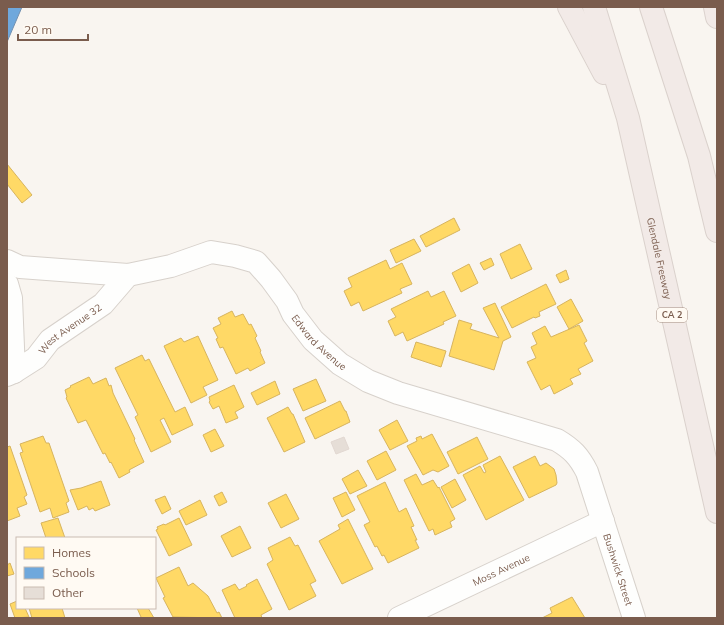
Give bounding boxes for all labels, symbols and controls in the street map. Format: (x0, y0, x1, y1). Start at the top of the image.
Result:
scale bar (18, 16, 88, 42)
text: 20 m (24, 22, 52, 37)
street label: Glendale Freeway (644, 216, 675, 301)
street label: West Avenue 32 (36, 301, 104, 357)
road number: CA 2 (657, 308, 687, 322)
street label: Edward Avenue (289, 312, 349, 373)
street label: Bushwick Street (600, 532, 636, 608)
legend (16, 537, 156, 609)
text: Homes (52, 545, 91, 560)
street label: Moss Avenue (471, 551, 532, 589)
text: Schools (52, 565, 95, 580)
text: Other (52, 585, 84, 600)

